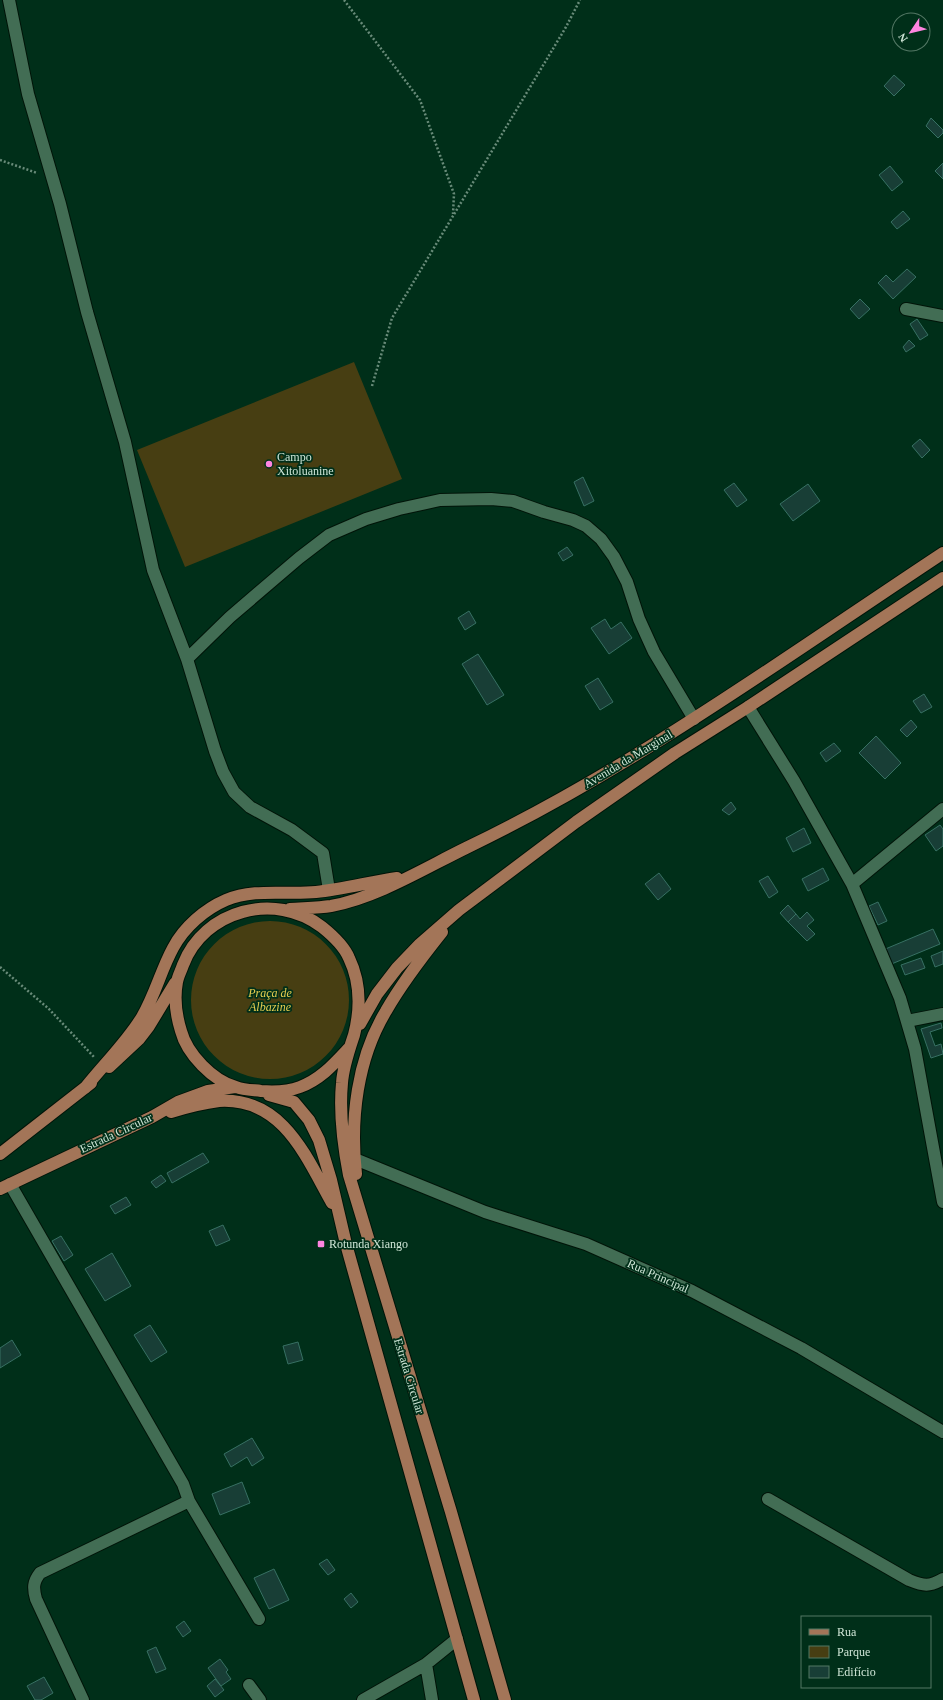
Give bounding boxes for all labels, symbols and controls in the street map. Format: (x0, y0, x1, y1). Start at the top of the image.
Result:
north arrow (891, 12, 931, 52)
text: N (896, 31, 910, 44)
place label: Campo Xitoluanine (277, 450, 334, 478)
marker: Campo Xitoluanine (264, 459, 274, 469)
street label: Avenida da Marginal (581, 727, 675, 791)
park label: Praça de Albazine (247, 986, 292, 1014)
street label: Estrada Circular (78, 1110, 154, 1156)
place label: Rotunda Xiango (329, 1237, 408, 1251)
marker: Rotunda Xiango (316, 1239, 326, 1249)
street label: Rua Principal (625, 1256, 691, 1296)
street label: Estrada Circular (391, 1337, 427, 1415)
legend (801, 1616, 931, 1688)
text: Rua (837, 1625, 857, 1639)
text: Parque (837, 1645, 870, 1659)
text: Edifício (837, 1665, 876, 1679)

